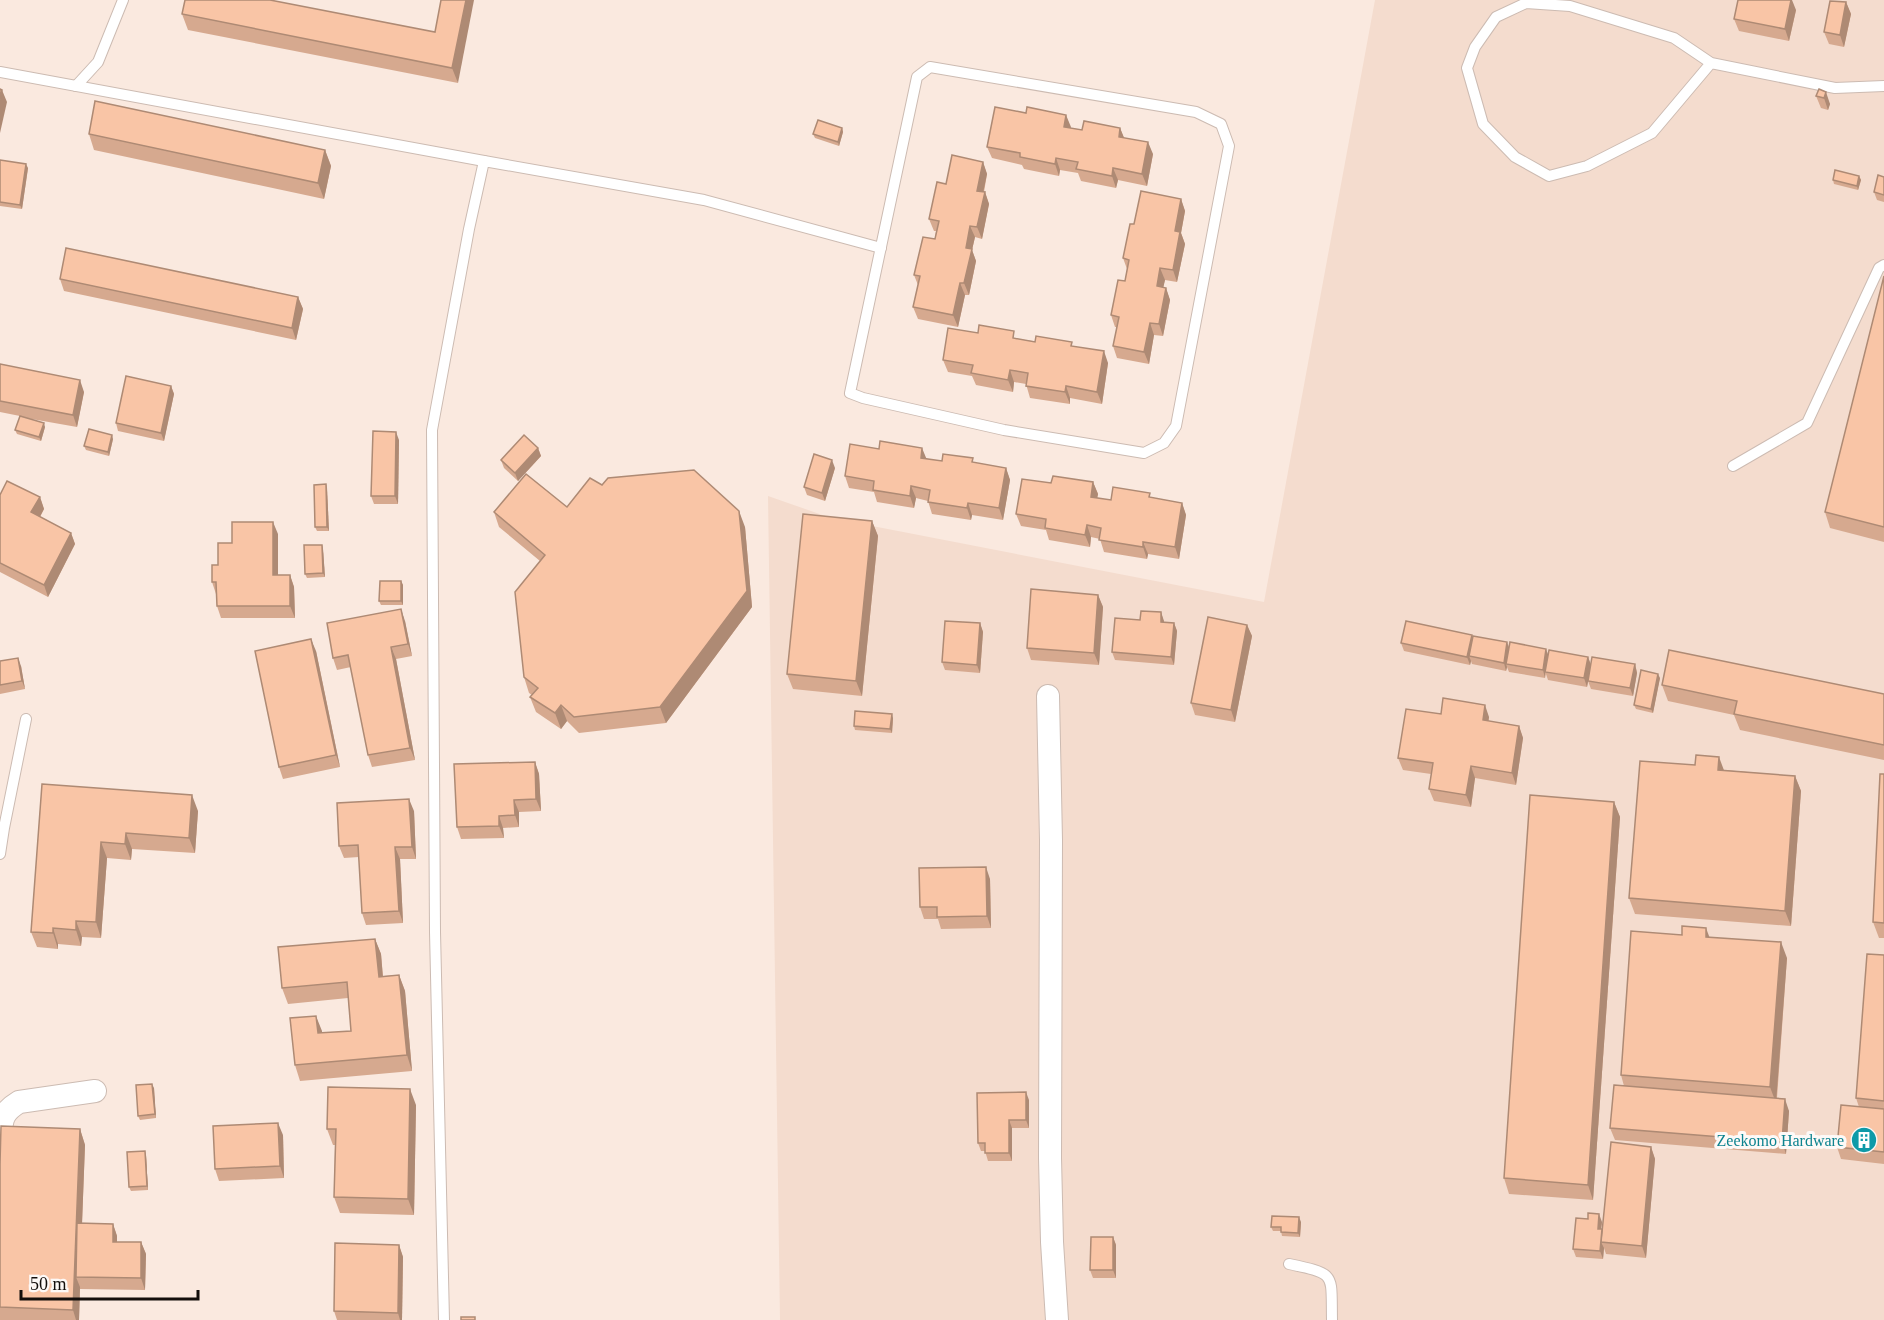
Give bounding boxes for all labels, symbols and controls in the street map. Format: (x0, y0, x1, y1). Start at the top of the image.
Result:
building icon: Zeekomo Hardware (1849, 1125, 1879, 1155)
place label: Zeekomo Hardware (1717, 1132, 1844, 1149)
scale bar (21, 1263, 198, 1301)
text: 50 m (30, 1274, 67, 1294)

